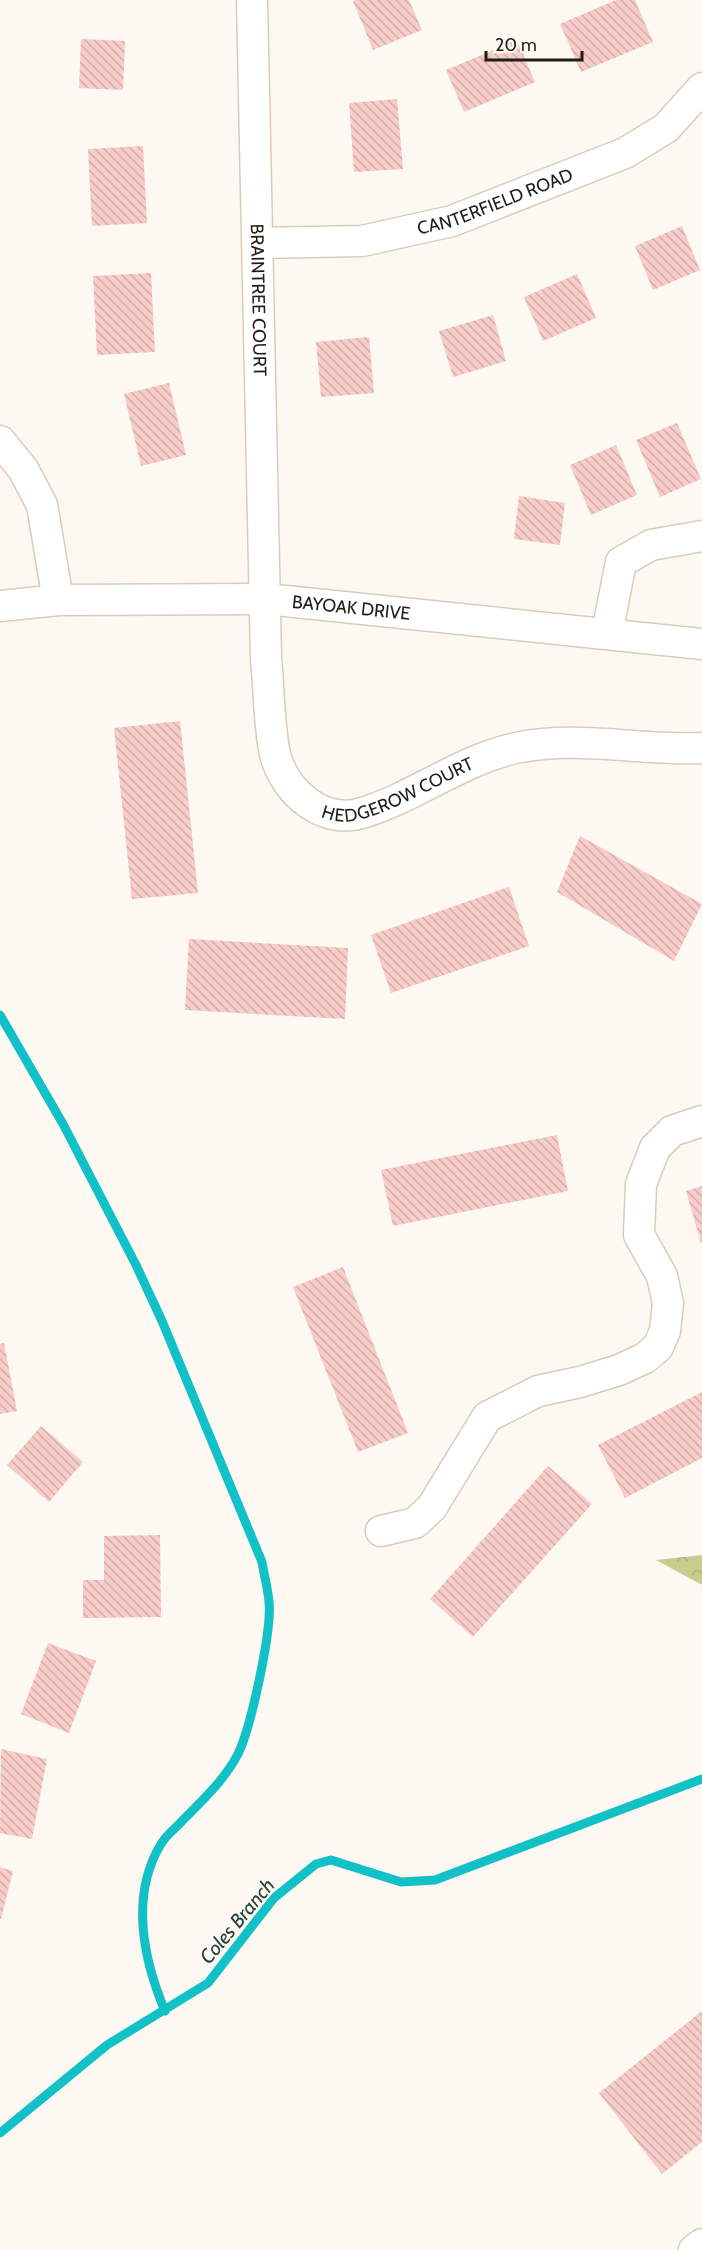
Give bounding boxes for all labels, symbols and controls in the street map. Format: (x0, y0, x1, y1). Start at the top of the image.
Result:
scale bar (486, 24, 582, 62)
text: 20 m (495, 34, 537, 56)
street label: CANTERFIELD ROAD (415, 164, 576, 239)
street label: BRAINTREE COURT (246, 223, 271, 377)
street label: BAYOAK DRIVE (291, 591, 412, 625)
street label: HEDGEROW COURT (319, 753, 477, 827)
water label: Coles Branch (194, 1874, 280, 1968)

